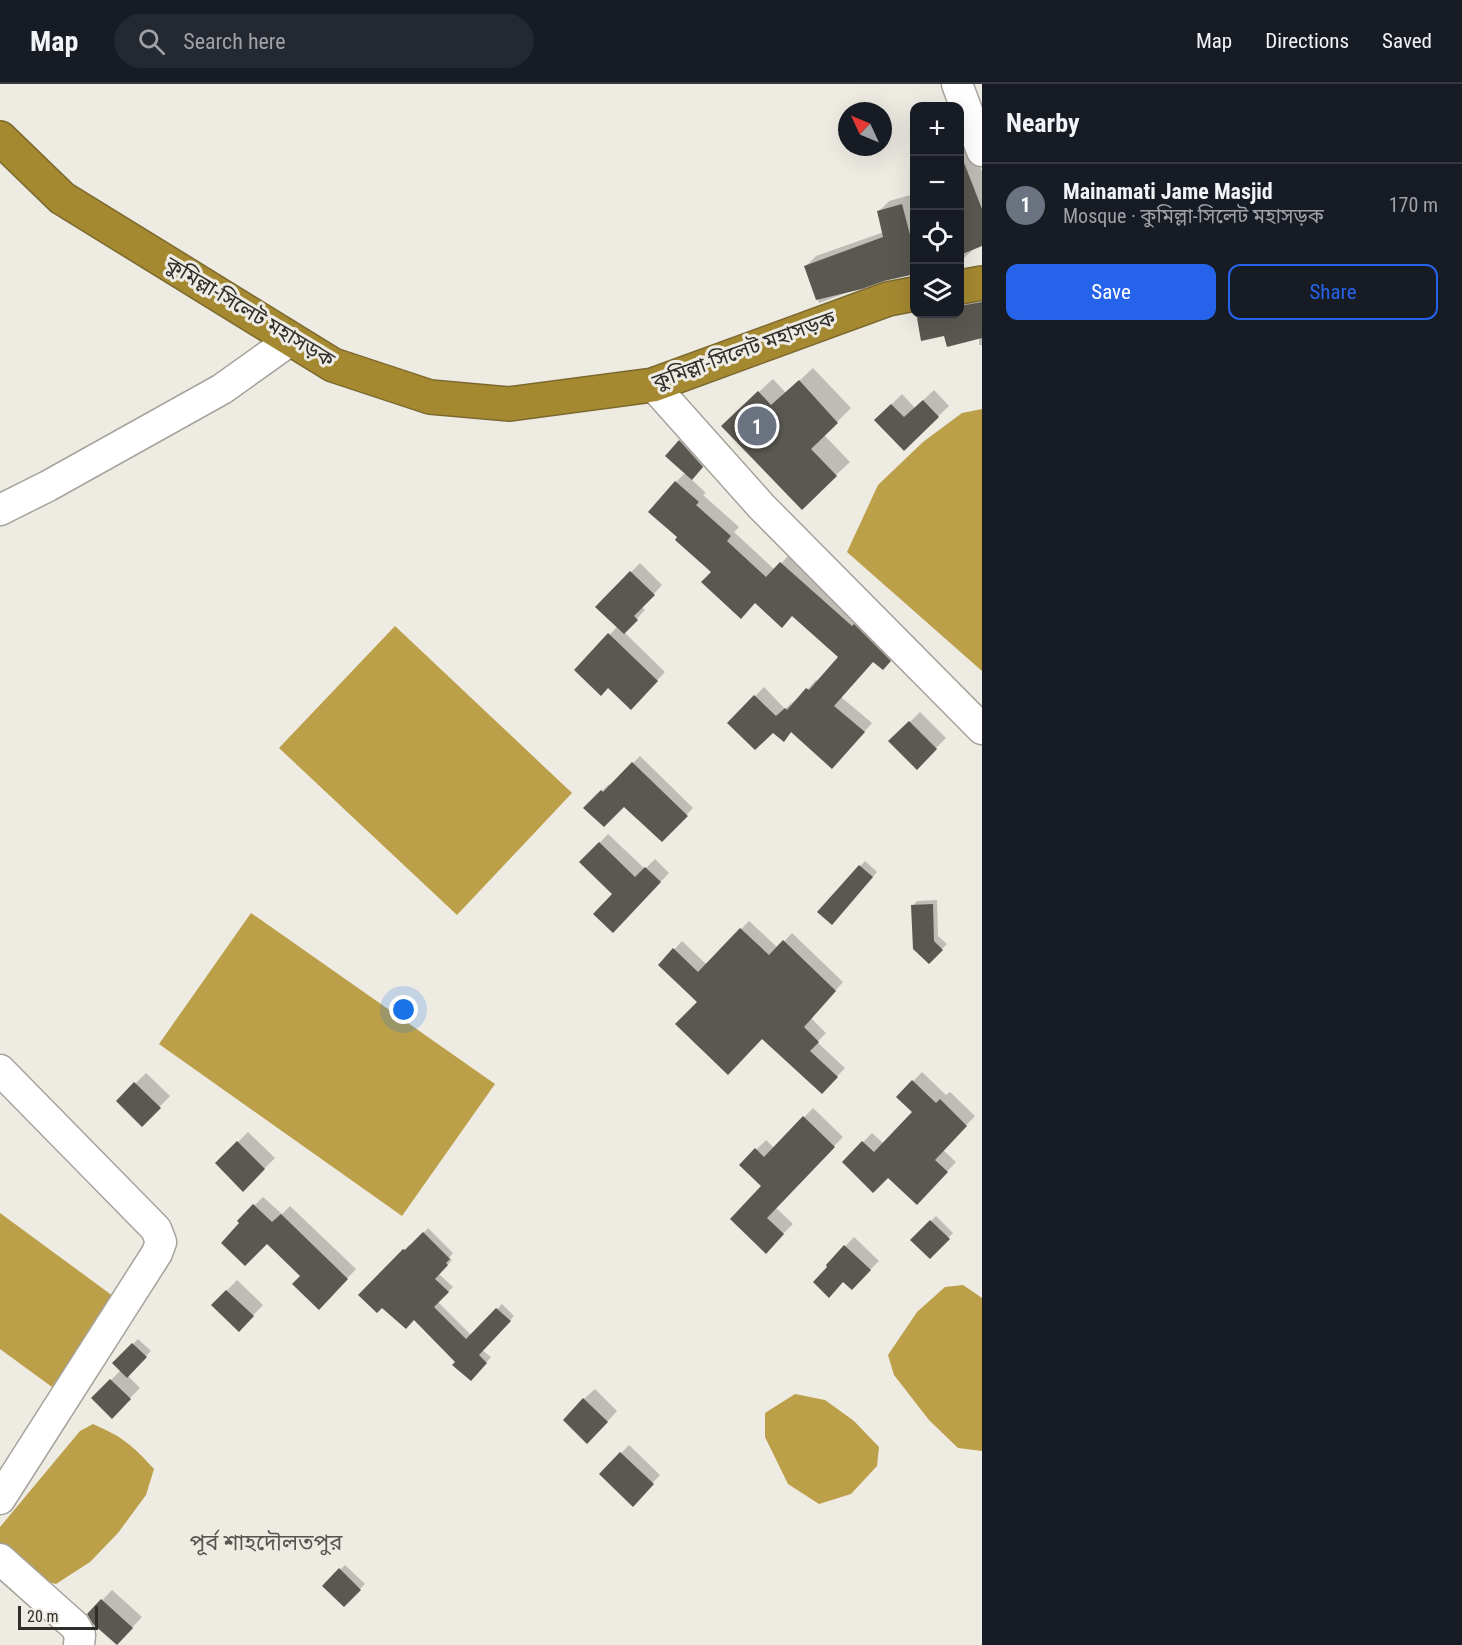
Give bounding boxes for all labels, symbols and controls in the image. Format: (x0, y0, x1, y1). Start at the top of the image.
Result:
search box (114, 14, 534, 68)
text: Map (30, 25, 78, 58)
icon: search (135, 25, 168, 58)
text: Search here (183, 29, 286, 54)
text: Map (1196, 29, 1232, 53)
text: Directions (1265, 29, 1349, 53)
text: Saved (1382, 29, 1432, 53)
north arrow (838, 102, 892, 156)
map controls (910, 102, 964, 318)
button: + (910, 102, 964, 156)
text: Nearby (1006, 108, 1080, 138)
button: − (910, 156, 964, 210)
text: Mainamati Jame Masjid (1063, 179, 1273, 204)
text: 1 (1020, 193, 1031, 217)
text: 170 m (1389, 193, 1438, 217)
text: Mosque · কুমিল্লা-সিলেট মহাসড়ক (1063, 204, 1324, 228)
button: locate (910, 210, 964, 264)
street label: কুমিল্লা-সিলেট মহাসড়ক (160, 252, 340, 372)
button: layers (910, 264, 964, 318)
button: Save (1006, 264, 1216, 320)
button: Share (1228, 264, 1438, 320)
street label: কুমিল্লা-সিলেট মহাসড়ক (648, 305, 840, 395)
pin: 1 (738, 404, 777, 448)
your location (389, 995, 418, 1024)
district label: পূর্ব শাহদৌলতপুর (190, 1529, 343, 1556)
scale bar (18, 1603, 98, 1630)
text: 20 m (27, 1607, 59, 1626)

